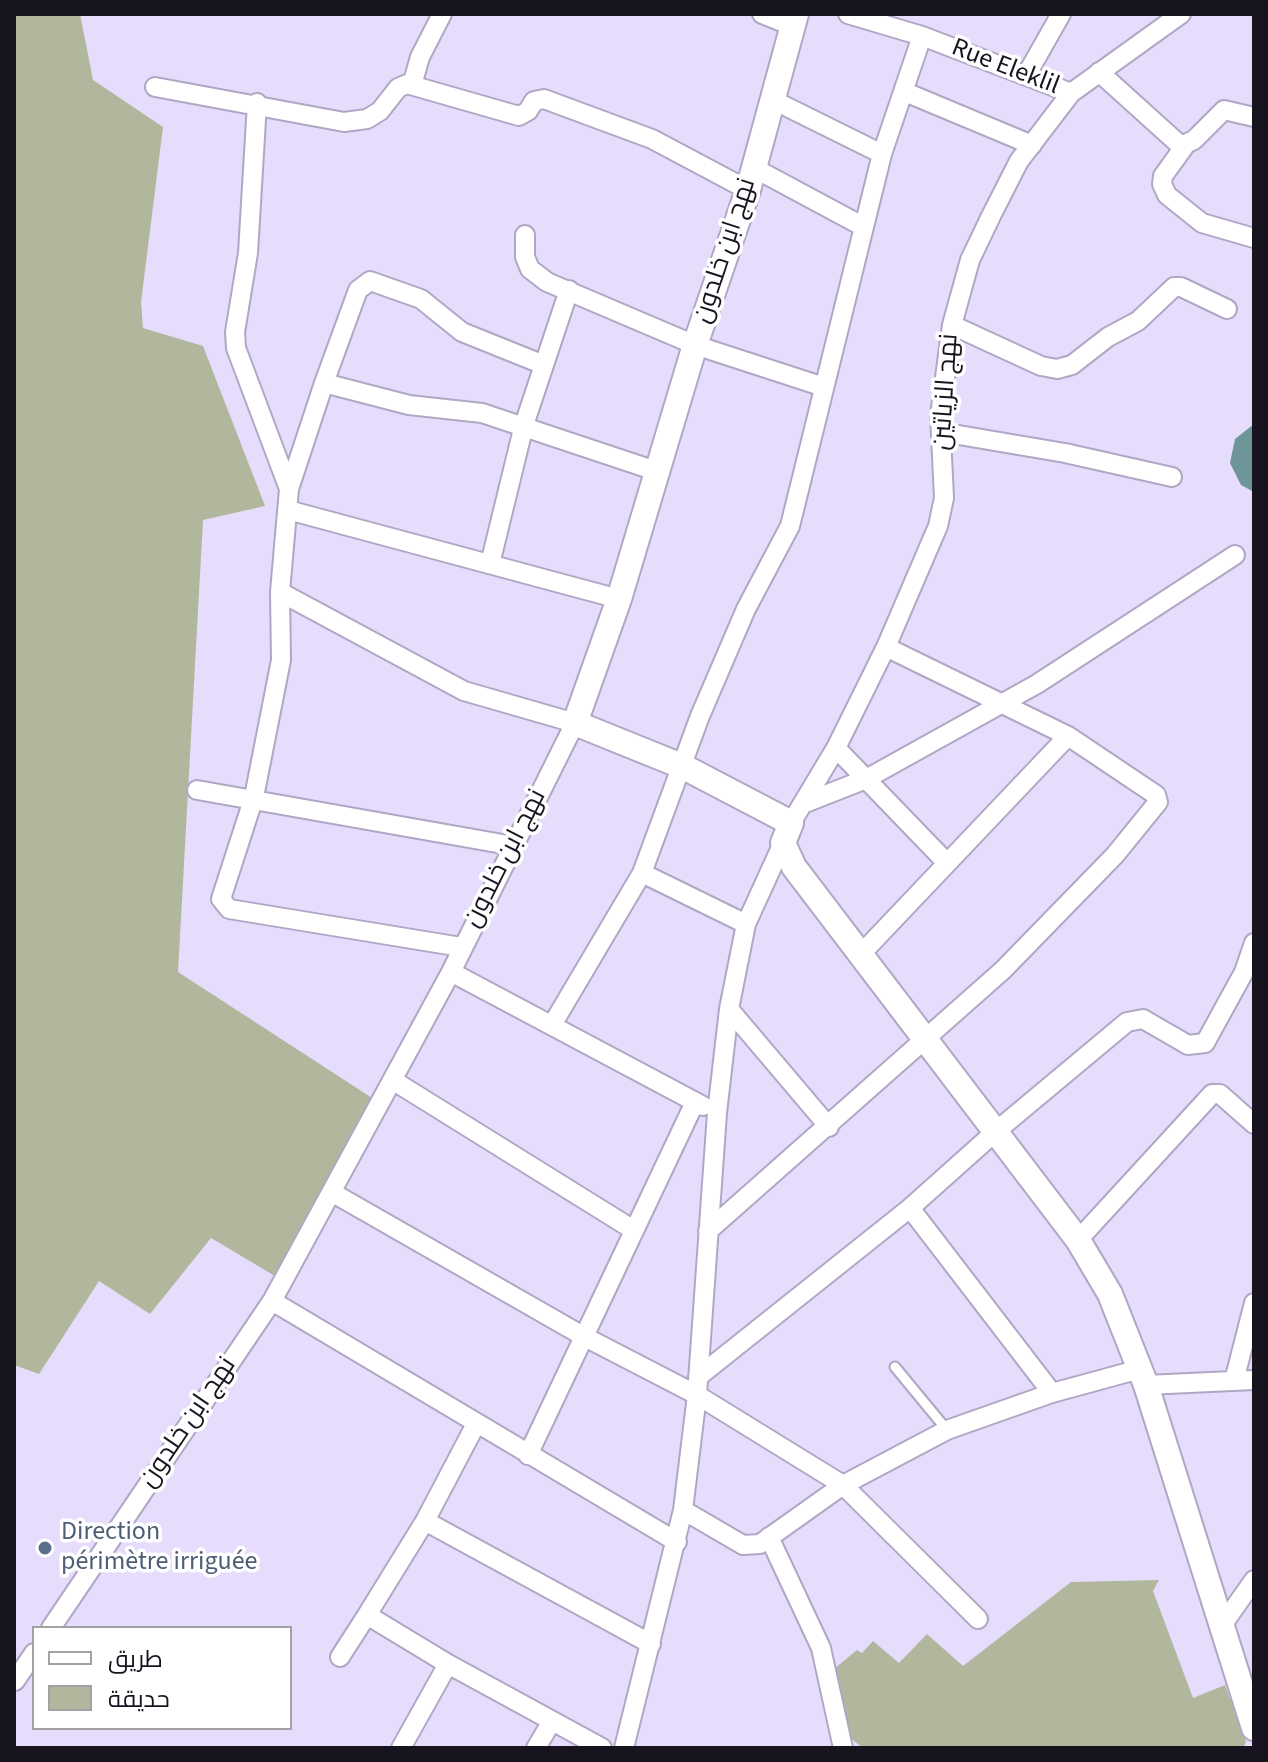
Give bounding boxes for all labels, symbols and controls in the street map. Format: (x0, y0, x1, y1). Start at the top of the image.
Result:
street label: Rue Eleklil (947, 33, 1063, 103)
street label: نهج ابن خلدون (688, 174, 764, 328)
street label: نهج الزياتين (927, 333, 967, 451)
street label: نهج ابن خلدون (458, 785, 554, 933)
street label: نهج ابن خلدون (134, 1352, 244, 1494)
place label: Direction périmètre irriguée (61, 1517, 257, 1578)
marker: Direction périmètre irriguée (36, 1539, 54, 1557)
legend (32, 1626, 292, 1730)
text: طريق (108, 1642, 163, 1677)
text: حديقة (108, 1682, 170, 1717)

